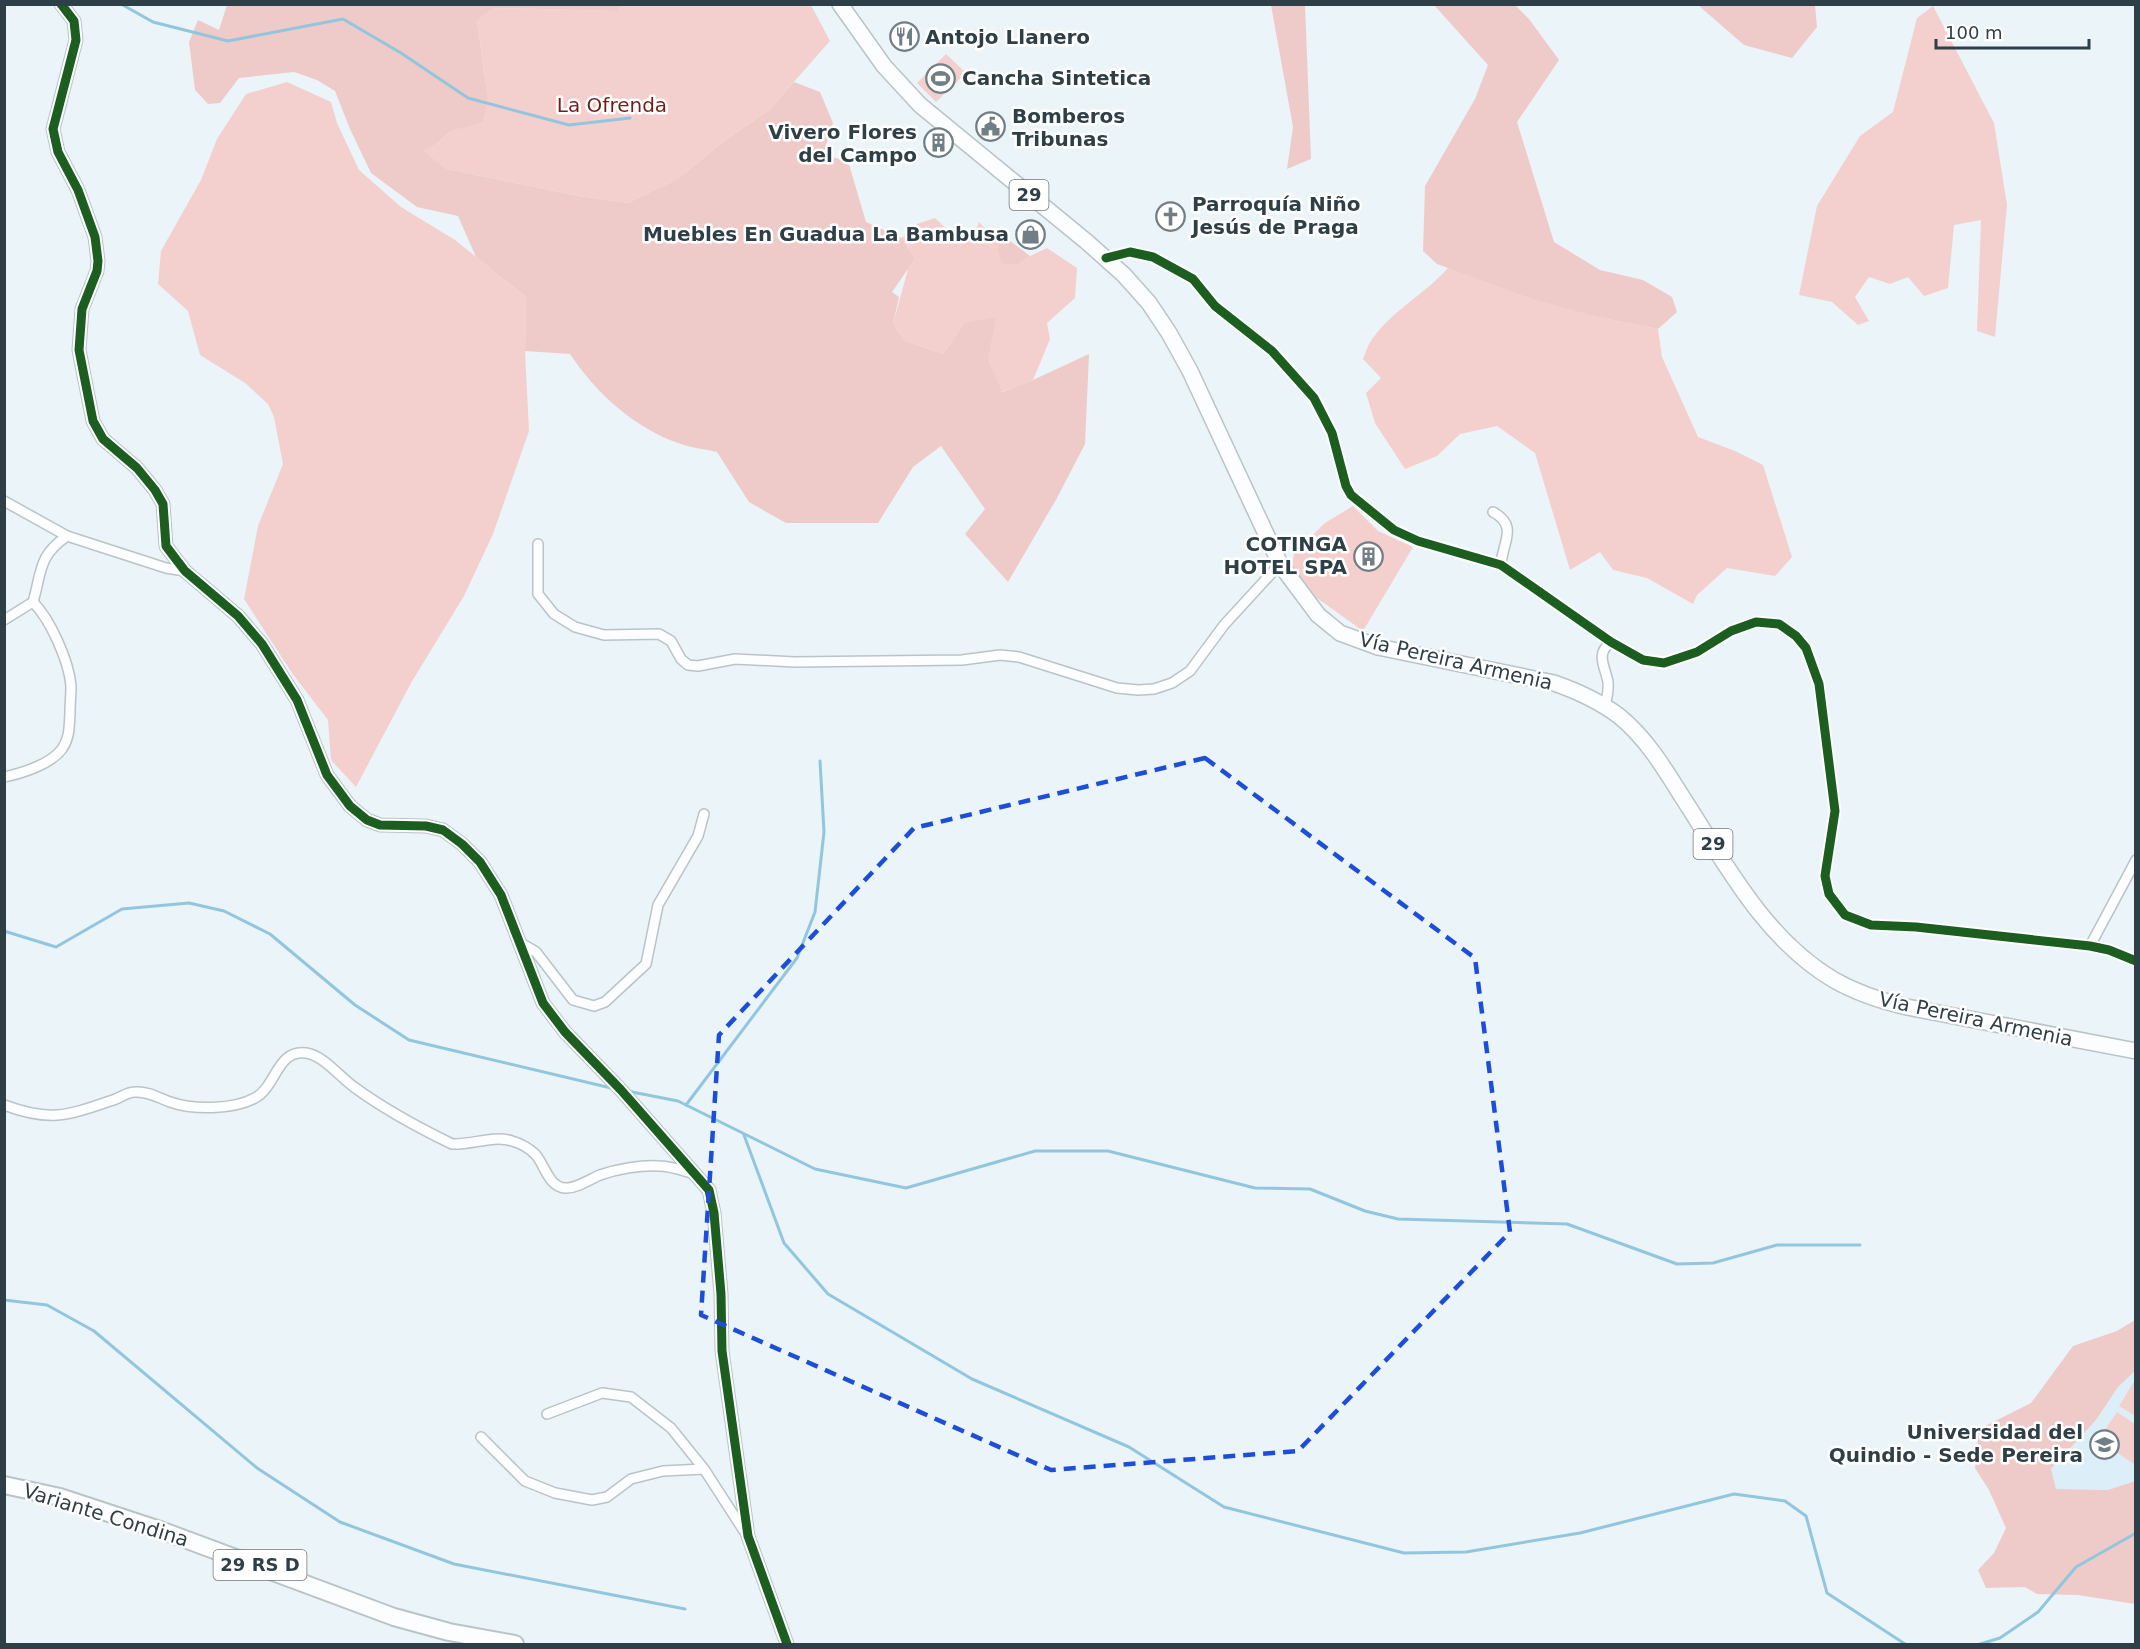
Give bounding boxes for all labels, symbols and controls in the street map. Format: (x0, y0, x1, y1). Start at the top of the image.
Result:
scale bar (1936, 12, 2089, 50)
restaurant icon: Antojo Llanero (888, 21, 920, 53)
text: 100 m (1945, 22, 2003, 43)
place label: Antojo Llanero (925, 25, 1090, 49)
sports icon: Cancha Sintetica (925, 62, 957, 94)
place label: Cancha Sintetica (962, 66, 1151, 90)
park label: La Ofrenda (557, 93, 667, 117)
place label: Bomberos Tribunas (1012, 104, 1125, 151)
public building icon: Bomberos Tribunas (975, 111, 1007, 143)
place label: Vivero Flores del Campo (768, 120, 917, 167)
building icon: Vivero Flores del Campo (922, 127, 954, 159)
road number: 29 (1010, 180, 1048, 210)
place label: Parroquía Niño Jesús de Praga (1190, 192, 1361, 239)
church icon: Parroquía Niño Jesús de Praga (1155, 200, 1187, 232)
shop icon: Muebles En Guadua La Bambusa (1014, 218, 1046, 250)
place label: Muebles En Guadua La Bambusa (643, 222, 1009, 246)
place label: COTINGA HOTEL SPA (1224, 532, 1348, 579)
building icon: COTINGA HOTEL SPA (1352, 540, 1384, 572)
street label: Vía Pereira Armenia (1357, 627, 1555, 695)
road number: 29 (1694, 829, 1732, 859)
street label: Vía Pereira Armenia (1877, 987, 2075, 1051)
place label: Universidad del Quindio - Sede Pereira (1829, 1420, 2083, 1467)
school or university icon: Universidad del Quindio - Sede Pereira (2088, 1428, 2120, 1460)
street label: Variante Condina (20, 1478, 192, 1552)
road number: 29 RS D (214, 1550, 306, 1580)

